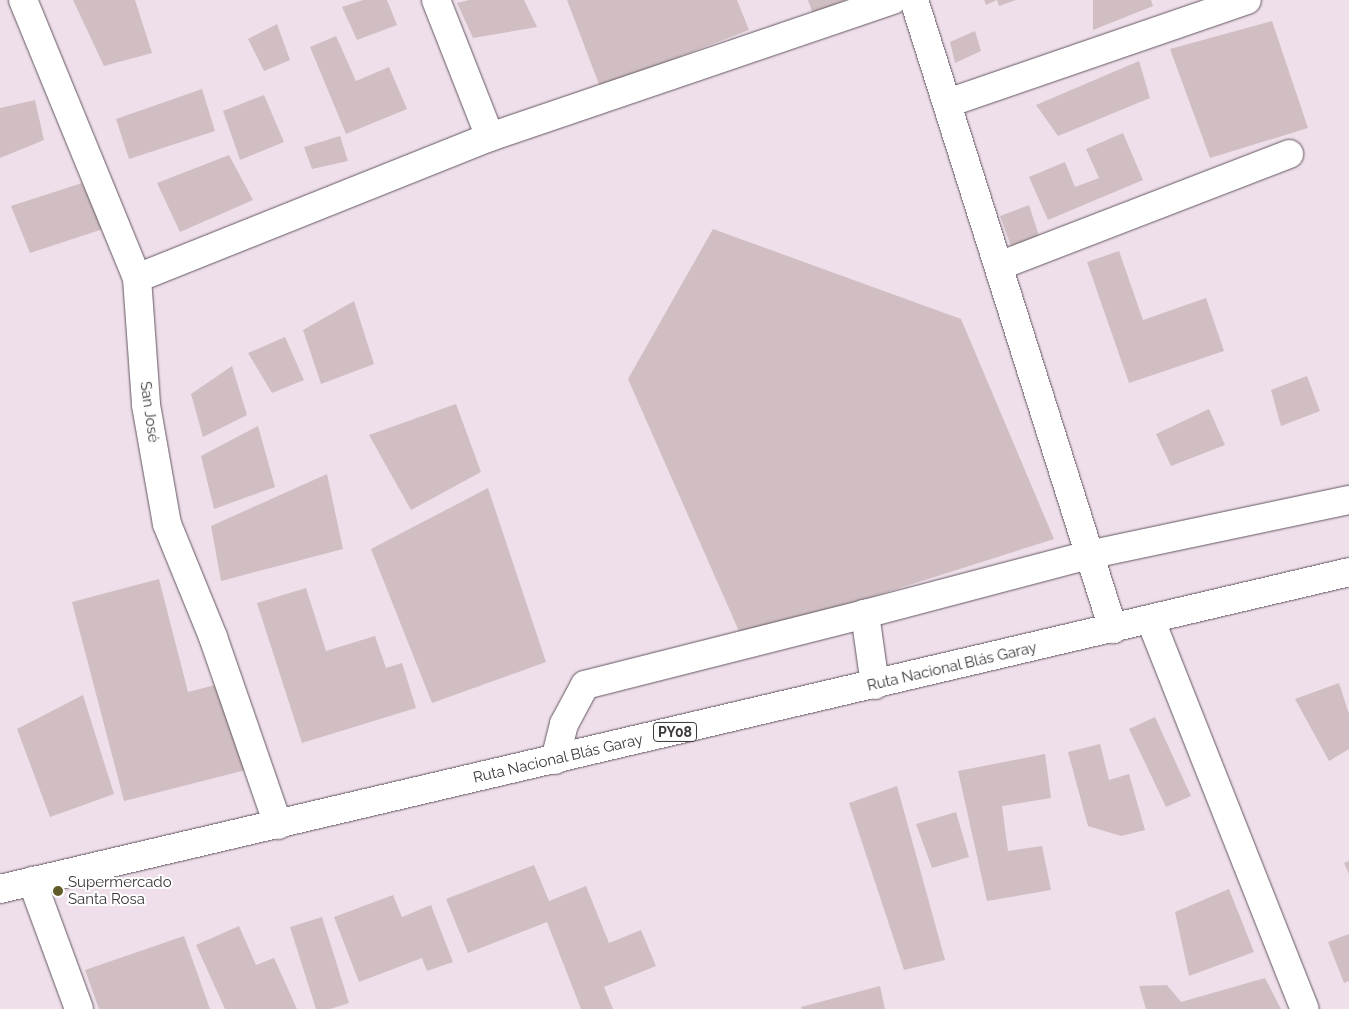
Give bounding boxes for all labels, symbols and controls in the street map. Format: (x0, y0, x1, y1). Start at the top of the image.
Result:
street label: San José (136, 380, 162, 444)
street label: Ruta Nacional Blás Garay (865, 639, 1039, 695)
road number: PY08 (652, 720, 698, 744)
street label: Ruta Nacional Blás Garay (471, 731, 645, 787)
place label: Supermercado Santa Rosa (68, 873, 172, 908)
marker: Supermercado Santa Rosa (52, 885, 64, 897)

